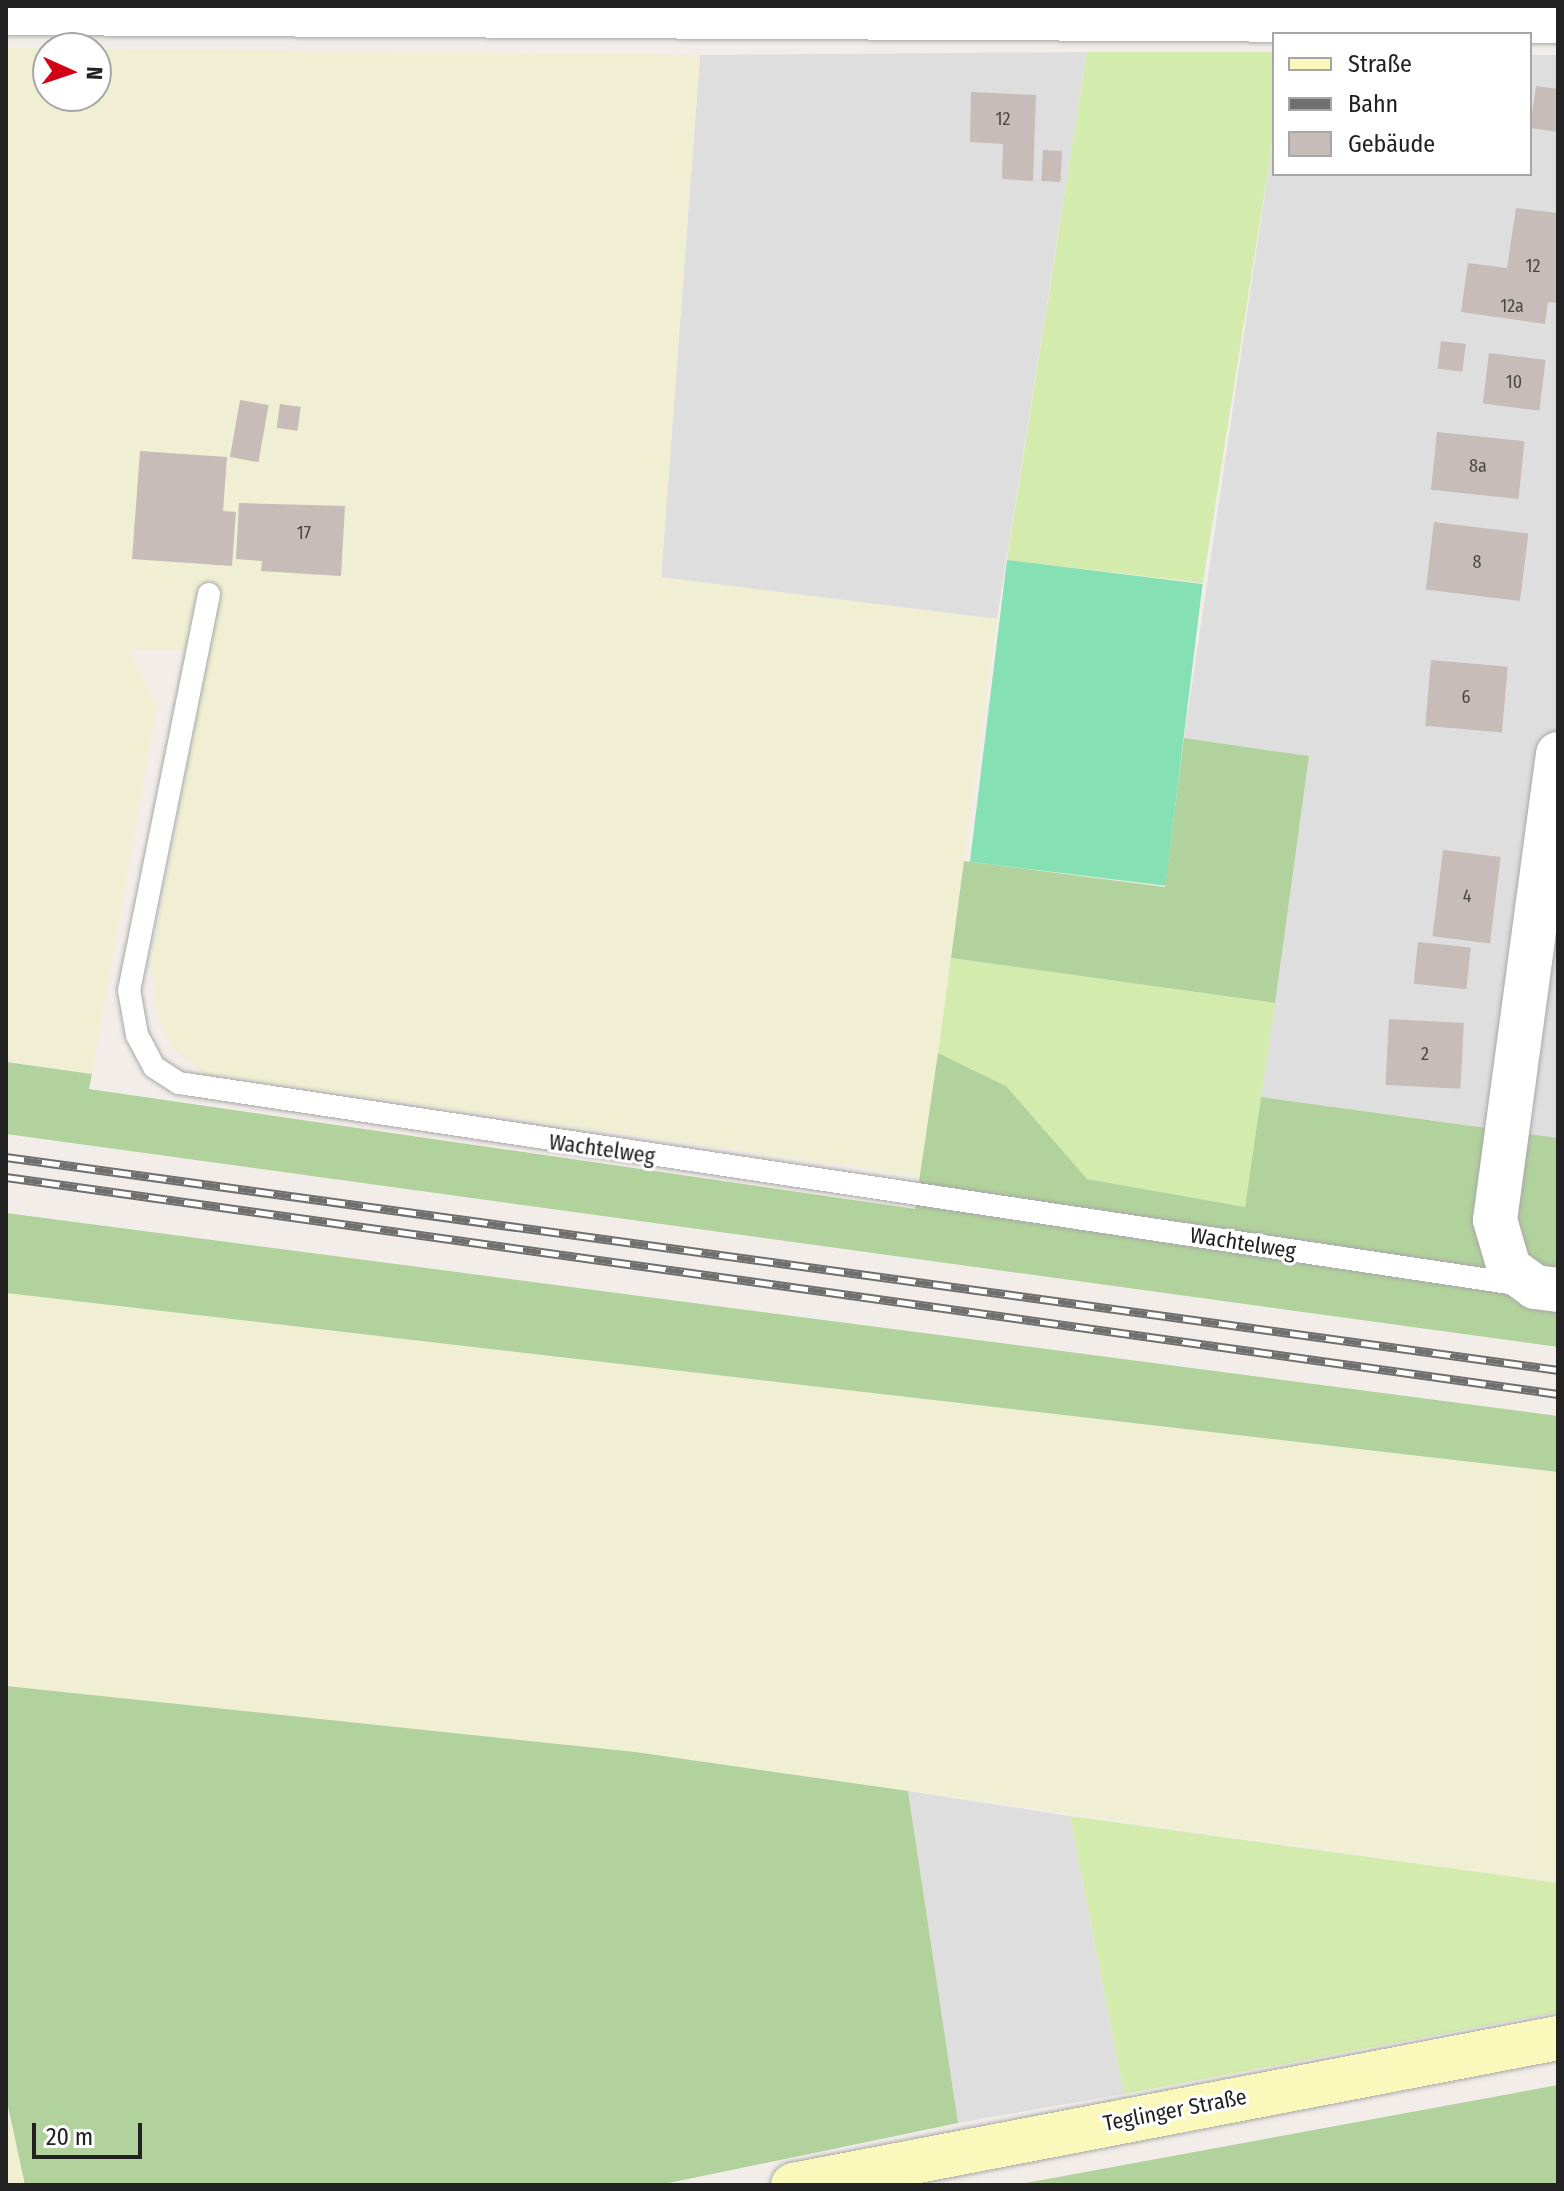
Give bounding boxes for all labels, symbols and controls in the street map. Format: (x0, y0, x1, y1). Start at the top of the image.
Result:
north arrow (32, 32, 112, 112)
legend (1272, 32, 1532, 176)
text: Straße (1348, 50, 1412, 78)
text: N (81, 66, 108, 80)
text: Bahn (1348, 90, 1398, 118)
house number: 12 (996, 108, 1010, 130)
text: Gebäude (1348, 130, 1435, 158)
house number: 12 (1526, 255, 1540, 277)
house number: 12a (1500, 295, 1524, 317)
house number: 10 (1506, 371, 1522, 393)
house number: 8a (1469, 455, 1487, 477)
house number: 17 (297, 522, 311, 544)
house number: 8 (1473, 551, 1481, 573)
house number: 6 (1462, 686, 1470, 708)
house number: 4 (1463, 885, 1471, 907)
house number: 2 (1421, 1043, 1429, 1065)
street label: Wachtelweg (547, 1128, 657, 1170)
street label: Wachtelweg (1188, 1222, 1298, 1264)
street label: Teglinger Straße (1101, 2083, 1249, 2137)
scale bar (36, 2107, 146, 2157)
text: 20 m (46, 2123, 93, 2151)

